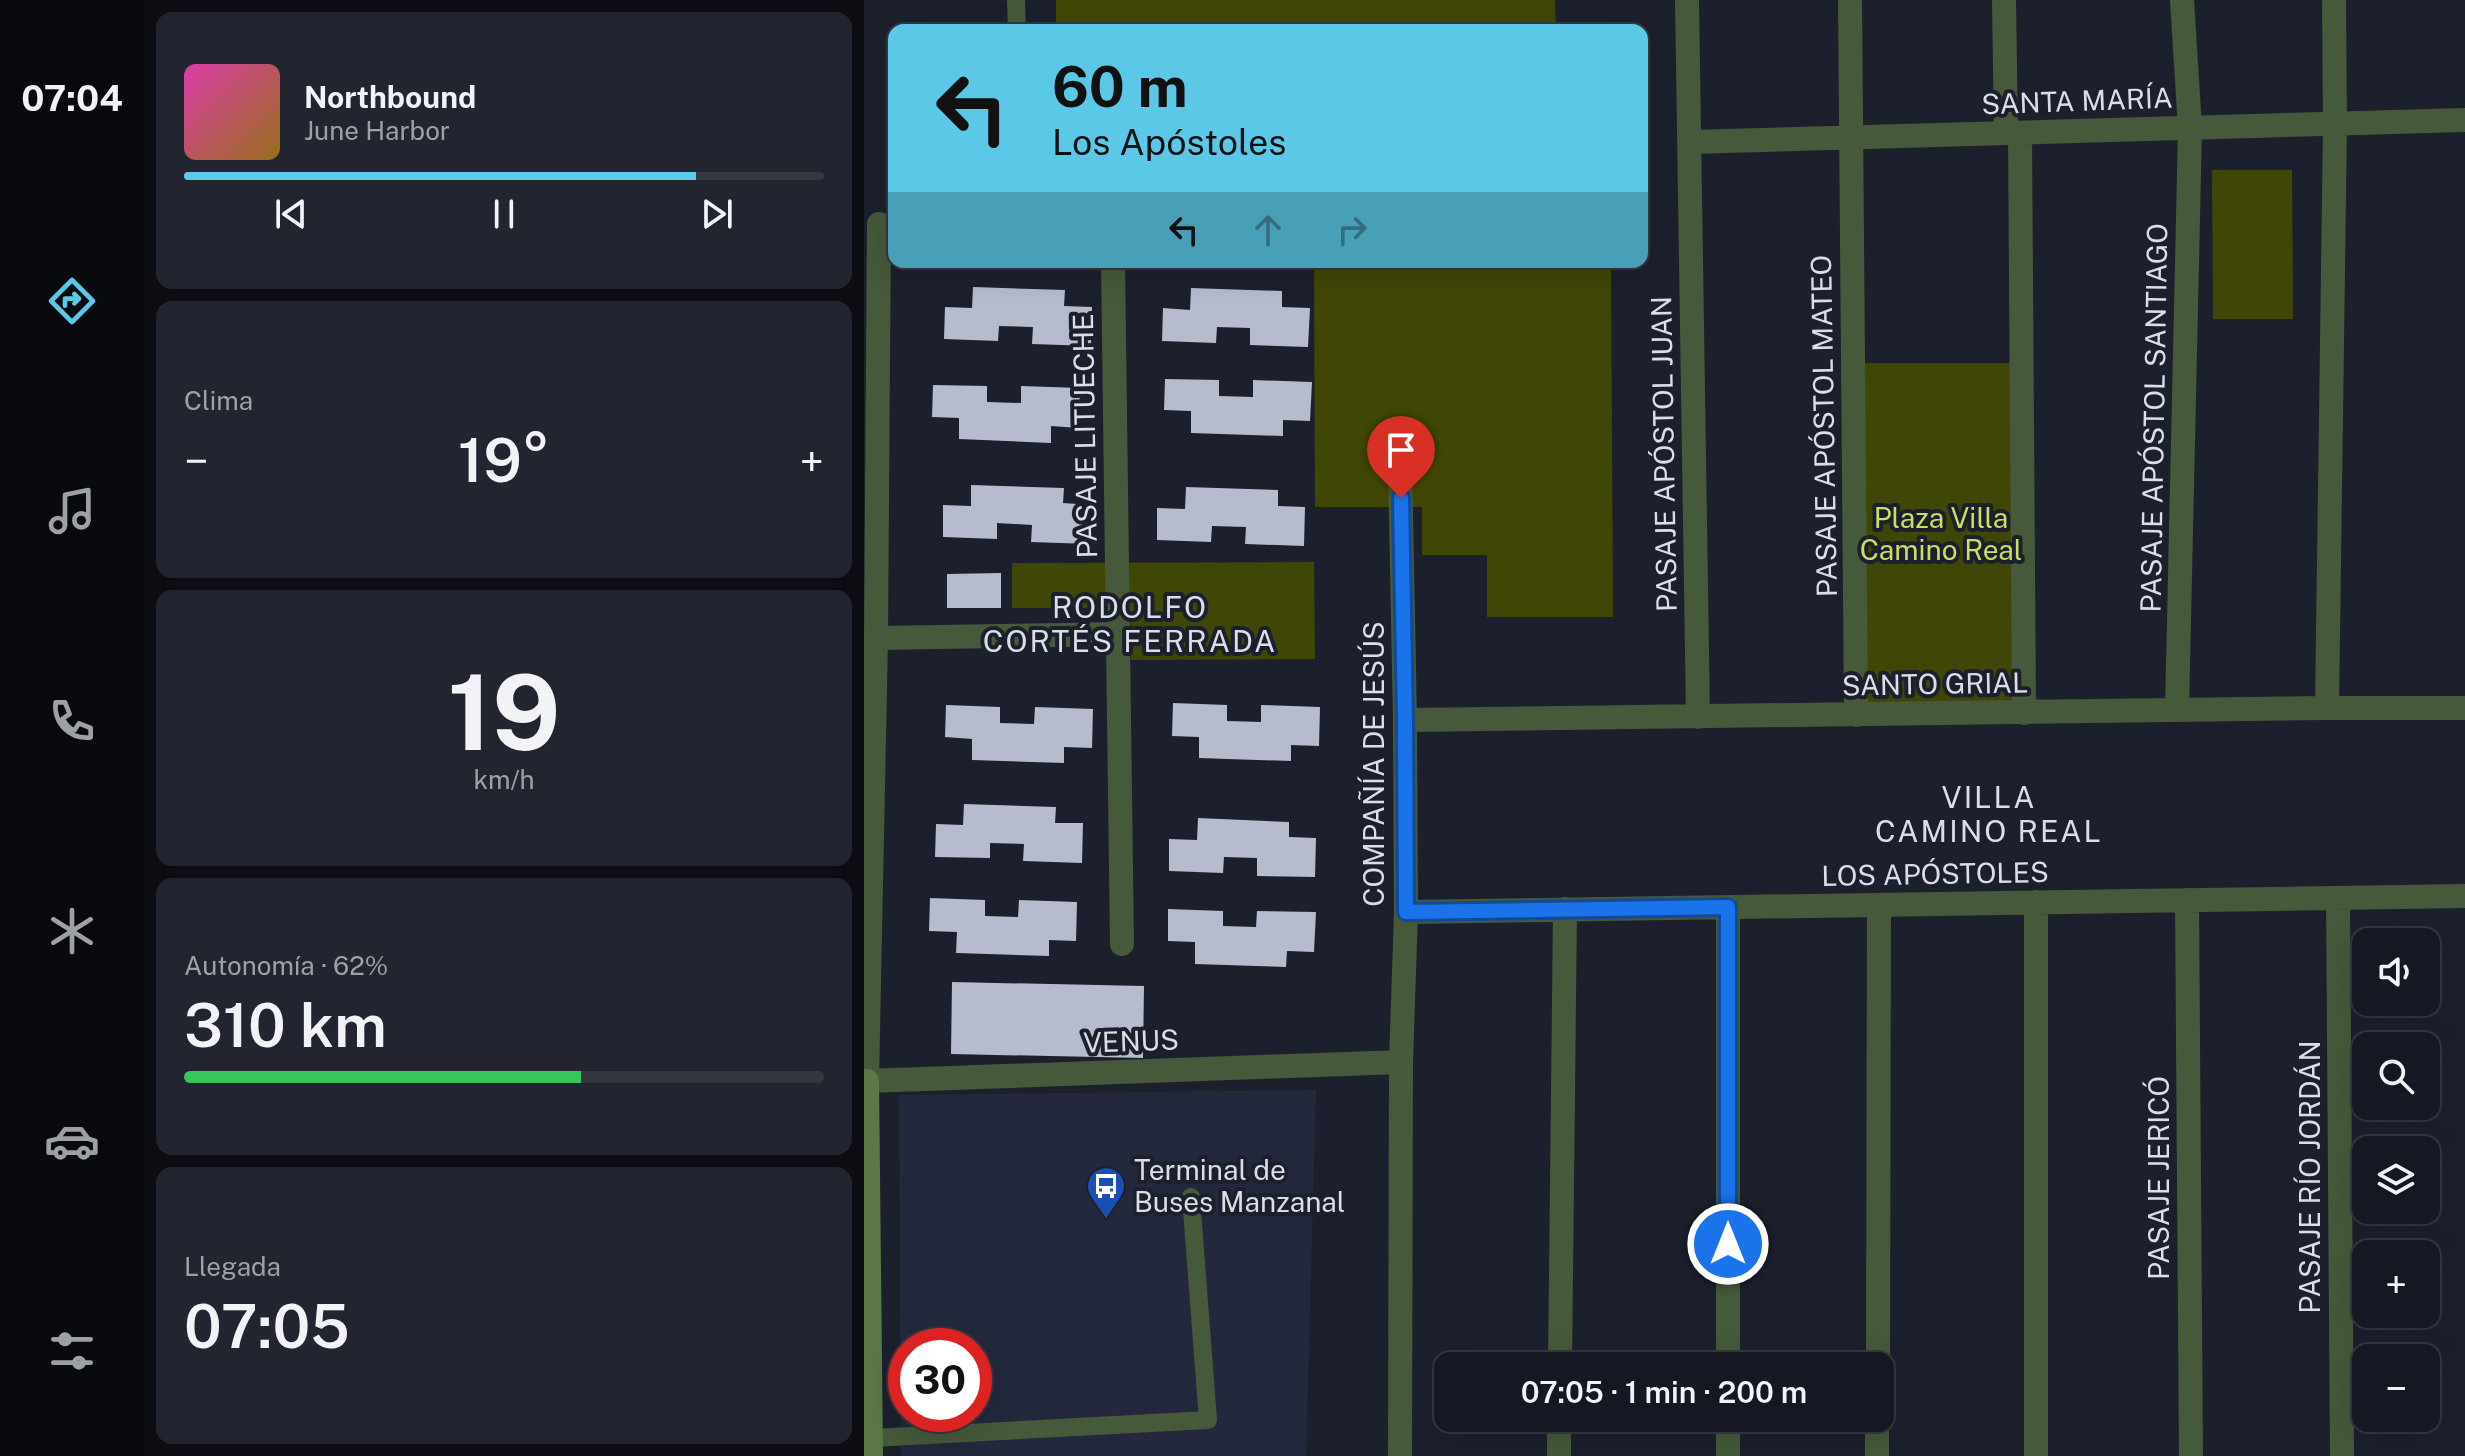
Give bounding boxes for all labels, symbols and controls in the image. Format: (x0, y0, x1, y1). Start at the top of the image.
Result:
text: 60 m (1052, 54, 1188, 120)
icon: left (920, 56, 1024, 160)
text: 07:04 (21, 77, 123, 119)
text: Northbound (304, 79, 476, 115)
street label: SANTA MARÍA (1981, 81, 2173, 120)
text: June Harbor (304, 115, 450, 146)
text: Los Apóstoles (1052, 121, 1287, 163)
icon: previous (269, 192, 313, 236)
icon: pause (482, 192, 526, 236)
icon: next (695, 192, 739, 236)
icon: left (1162, 208, 1206, 252)
icon: ahead (1246, 208, 1290, 252)
icon: right (1330, 208, 1374, 252)
street label: PASAJE APÓSTOL SANTIAGO (2134, 223, 2173, 613)
street label: PASAJE APÓSTOL MATEO (1804, 255, 1843, 597)
icon: directions (44, 273, 100, 329)
street label: PASAJE APÓSTOL JUAN (1644, 296, 1683, 612)
street label: PASAJE LITUECHE (1066, 313, 1103, 559)
text: Clima (184, 385, 253, 416)
pin (1367, 416, 1435, 498)
text: 19° (458, 425, 550, 496)
icon: arrive (1379, 428, 1423, 472)
text: − (184, 435, 208, 487)
text: + (800, 435, 824, 487)
icon: music (44, 483, 100, 539)
park label: Plaza Villa Camino Real (1860, 501, 2022, 566)
district label: RODOLFO CORTÉS FERRADA (983, 589, 1277, 659)
street label: COMPAÑÍA DE JESÚS (1357, 621, 1390, 907)
text: 19 (447, 651, 561, 773)
street label: SANTO GRIAL (1841, 665, 2029, 702)
icon: phone (44, 693, 100, 749)
text: km/h (473, 764, 535, 795)
district label: VILLA CAMINO REAL (1875, 779, 2103, 849)
street label: LOS APÓSTOLES (1821, 855, 2049, 892)
icon: climate (44, 903, 100, 959)
map controls (2352, 928, 2440, 1432)
button: sound (2352, 928, 2440, 1016)
text: Autonomía · 62% (184, 950, 388, 981)
text: 310 km (184, 990, 387, 1061)
street label: VENUS (1083, 1022, 1179, 1059)
button: search (2352, 1032, 2440, 1120)
street label: PASAJE RÍO JORDÁN (2293, 1040, 2326, 1314)
street label: PASAJE JERICÓ (2142, 1076, 2175, 1280)
icon: car (44, 1113, 100, 1169)
button: layers (2352, 1136, 2440, 1224)
place label: Terminal de Buses Manzanal (1134, 1153, 1345, 1218)
bus stop icon: Terminal de Buses Manzanal (1085, 1165, 1127, 1220)
position arrow (1686, 1202, 1770, 1286)
button: + (2352, 1240, 2440, 1328)
text: Llegada (184, 1251, 281, 1282)
text: 07:05 (184, 1291, 350, 1362)
icon: filters (44, 1323, 100, 1379)
speed limit sign: 30 (888, 1328, 992, 1432)
button: − (2352, 1344, 2440, 1432)
text: 07:05 · 1 min · 200 m (1521, 1374, 1807, 1410)

